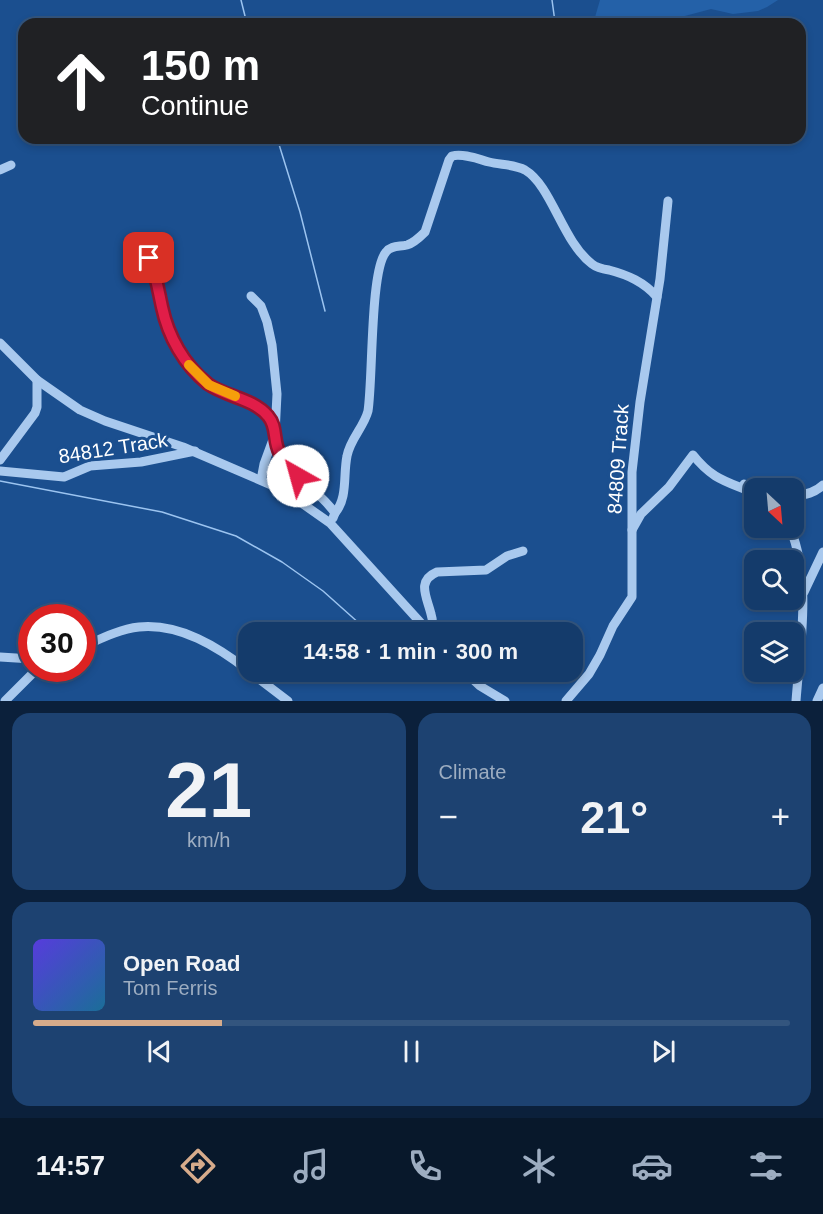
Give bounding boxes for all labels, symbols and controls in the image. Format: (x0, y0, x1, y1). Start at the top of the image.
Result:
icon: ahead (42, 42, 120, 120)
text: 150 m (141, 42, 260, 89)
text: Continue (141, 91, 249, 121)
pin (123, 232, 174, 283)
icon: arrive (132, 241, 165, 274)
street label: 84809 Track (603, 402, 633, 515)
street label: 84812 Track (57, 428, 170, 467)
position arrow (266, 444, 330, 508)
north arrow (744, 478, 804, 538)
map controls (744, 478, 804, 682)
button: search (744, 550, 804, 610)
speed limit sign: 30 (18, 604, 96, 682)
button: layers (744, 622, 804, 682)
text: 14:58 · 1 min · 300 m (303, 639, 518, 664)
text: 21 (165, 746, 252, 834)
text: Climate (439, 761, 506, 783)
text: 21° (580, 792, 648, 843)
text: − (439, 798, 458, 835)
text: + (771, 798, 790, 835)
text: km/h (187, 829, 230, 851)
text: Open Road (123, 951, 240, 976)
text: Tom Ferris (123, 977, 217, 999)
icon: previous (143, 1035, 176, 1068)
icon: pause (395, 1035, 428, 1068)
icon: next (647, 1035, 680, 1068)
icon: directions (177, 1145, 219, 1187)
icon: music (290, 1145, 332, 1187)
icon: phone (404, 1145, 446, 1187)
icon: climate (518, 1145, 560, 1187)
icon: car (631, 1145, 673, 1187)
icon: filters (745, 1145, 787, 1187)
text: 14:57 (36, 1151, 105, 1181)

